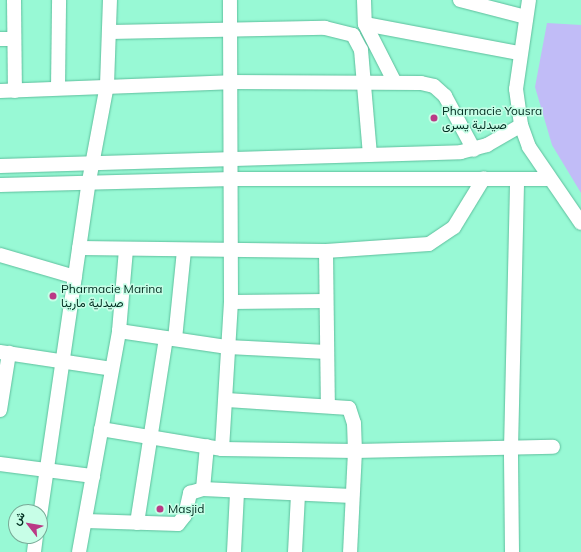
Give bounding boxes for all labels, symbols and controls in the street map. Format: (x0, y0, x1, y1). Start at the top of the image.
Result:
place label: Pharmacie Yousra صيدلية يسرى (442, 104, 542, 132)
marker: Pharmacie Yousra صيدلية يسرى (429, 113, 439, 123)
place label: Pharmacie Marina صيدلية مارينا (61, 282, 163, 310)
marker: Pharmacie Marina صيدلية مارينا (48, 291, 58, 301)
place label: Masjid (168, 502, 204, 516)
north arrow (8, 504, 48, 544)
marker: Masjid (155, 504, 165, 514)
text: ش (9, 509, 28, 528)

